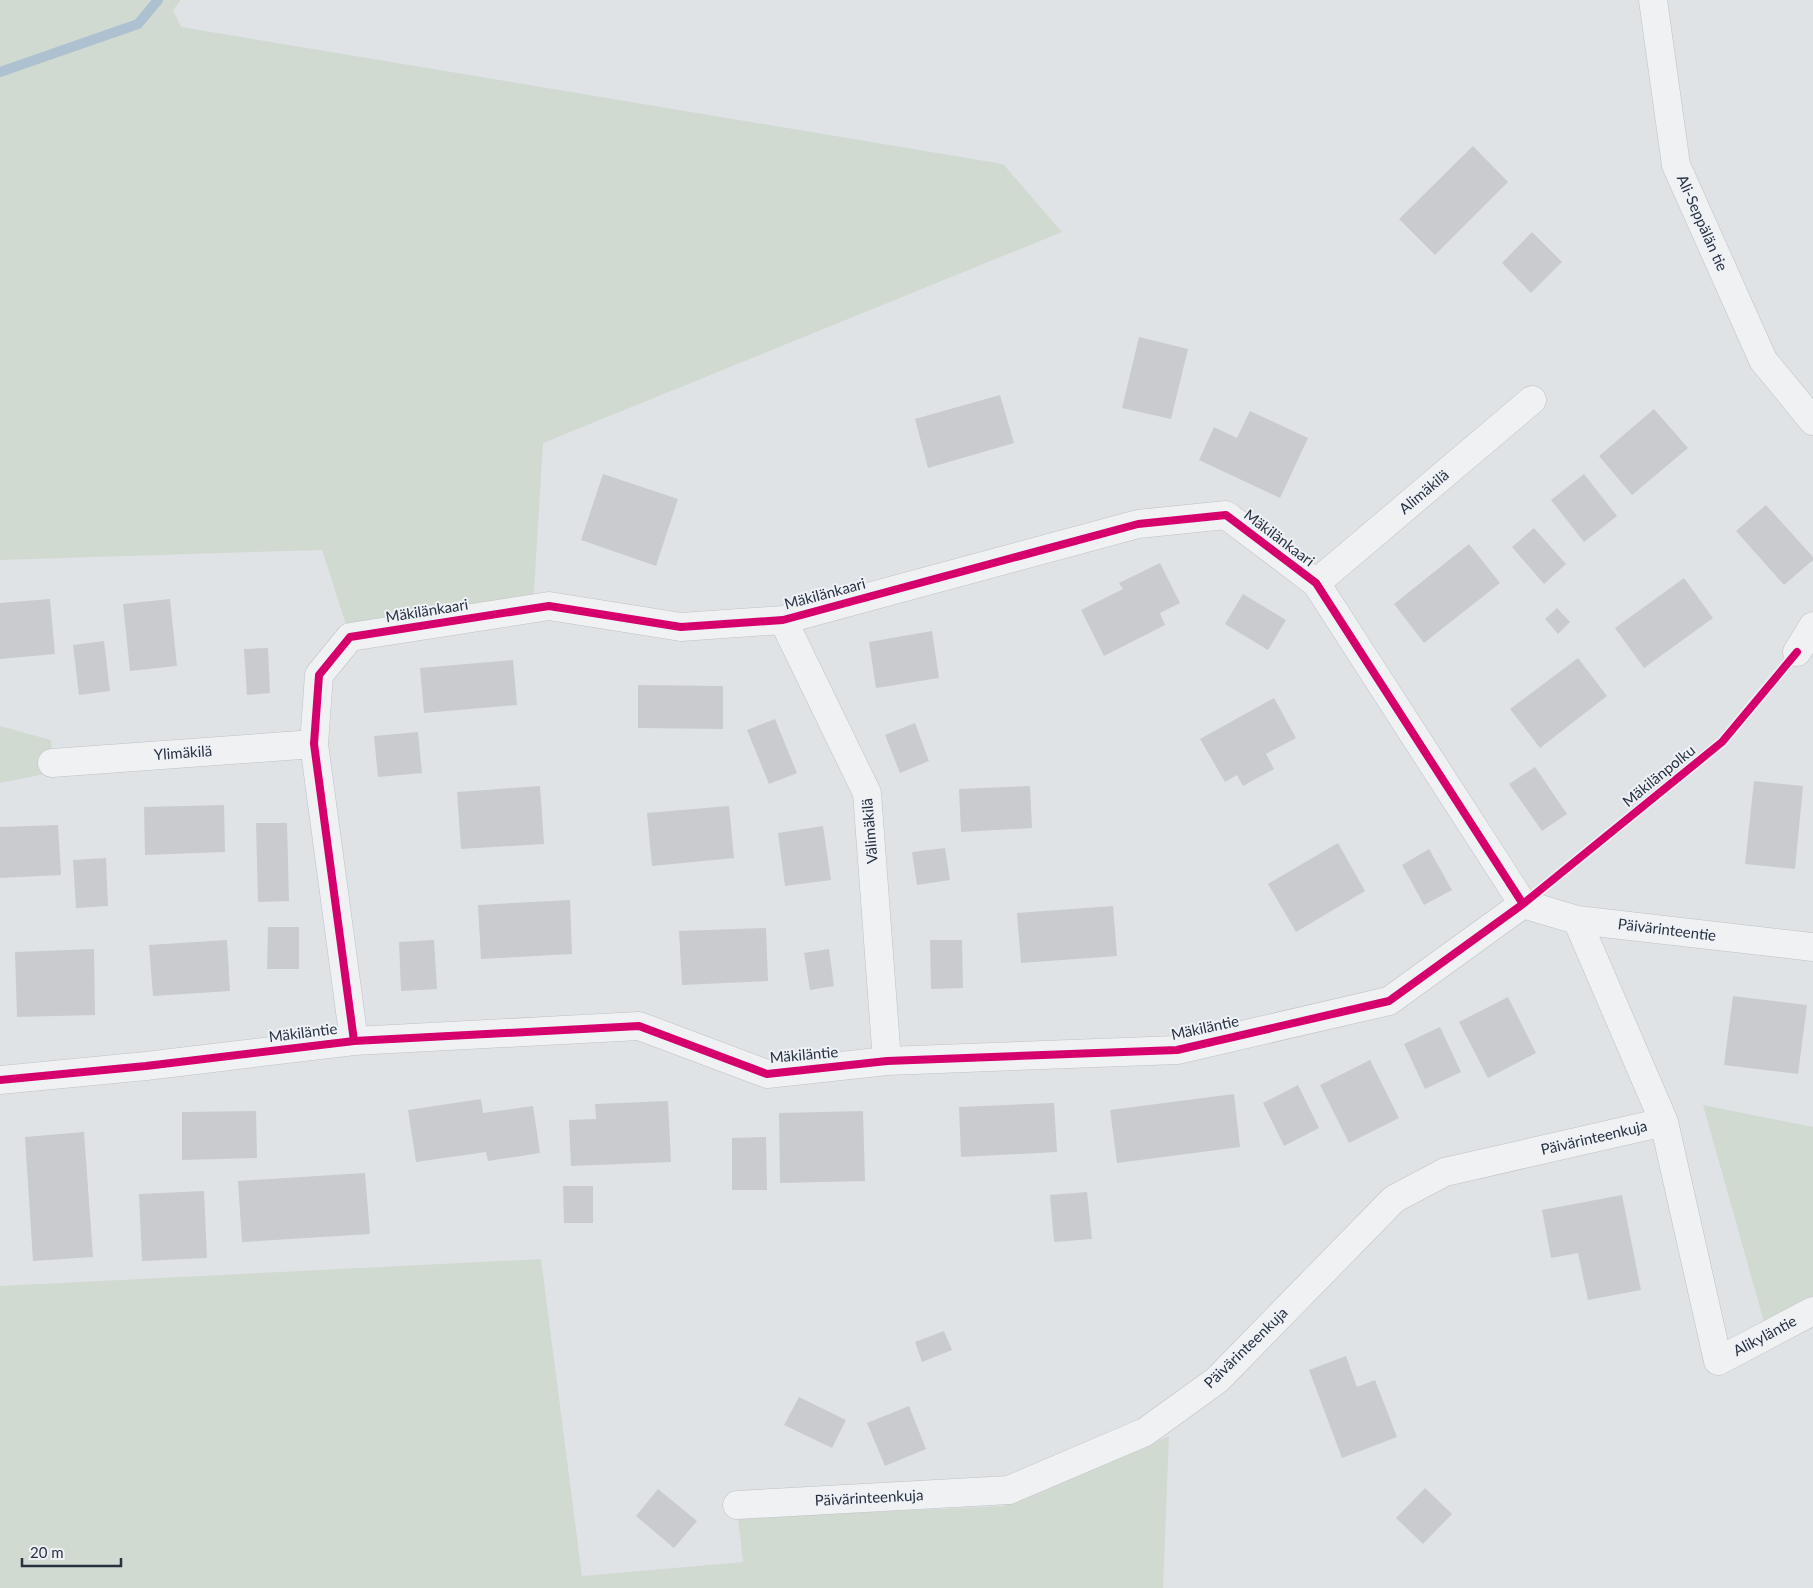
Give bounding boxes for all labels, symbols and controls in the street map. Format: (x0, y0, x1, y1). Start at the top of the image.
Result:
street label: Ali-Seppälän tie (1674, 172, 1732, 274)
street label: Alimäkilä (1395, 465, 1452, 517)
street label: Mäkilänkaari (1241, 505, 1318, 569)
street label: Mäkilänkaari (782, 574, 867, 613)
street label: Mäkilänkaari (384, 595, 469, 625)
street label: Mäkilänpolku (1618, 740, 1698, 810)
street label: Ylimäkilä (153, 741, 213, 763)
street label: Välimäkilä (857, 798, 881, 865)
street label: Päivärinteentie (1617, 914, 1717, 944)
street label: Mäkiläntie (1169, 1011, 1240, 1043)
street label: Mäkiläntie (268, 1019, 338, 1045)
street label: Mäkiläntie (769, 1042, 839, 1066)
street label: Päivärinteenkuja (1539, 1116, 1649, 1158)
street label: Päivärinteenkuja (1200, 1303, 1291, 1392)
street label: Alikyläntie (1730, 1311, 1799, 1359)
street label: Päivärinteenkuja (814, 1485, 924, 1509)
scale bar (22, 1536, 121, 1568)
text: 20 m (30, 1543, 64, 1561)

